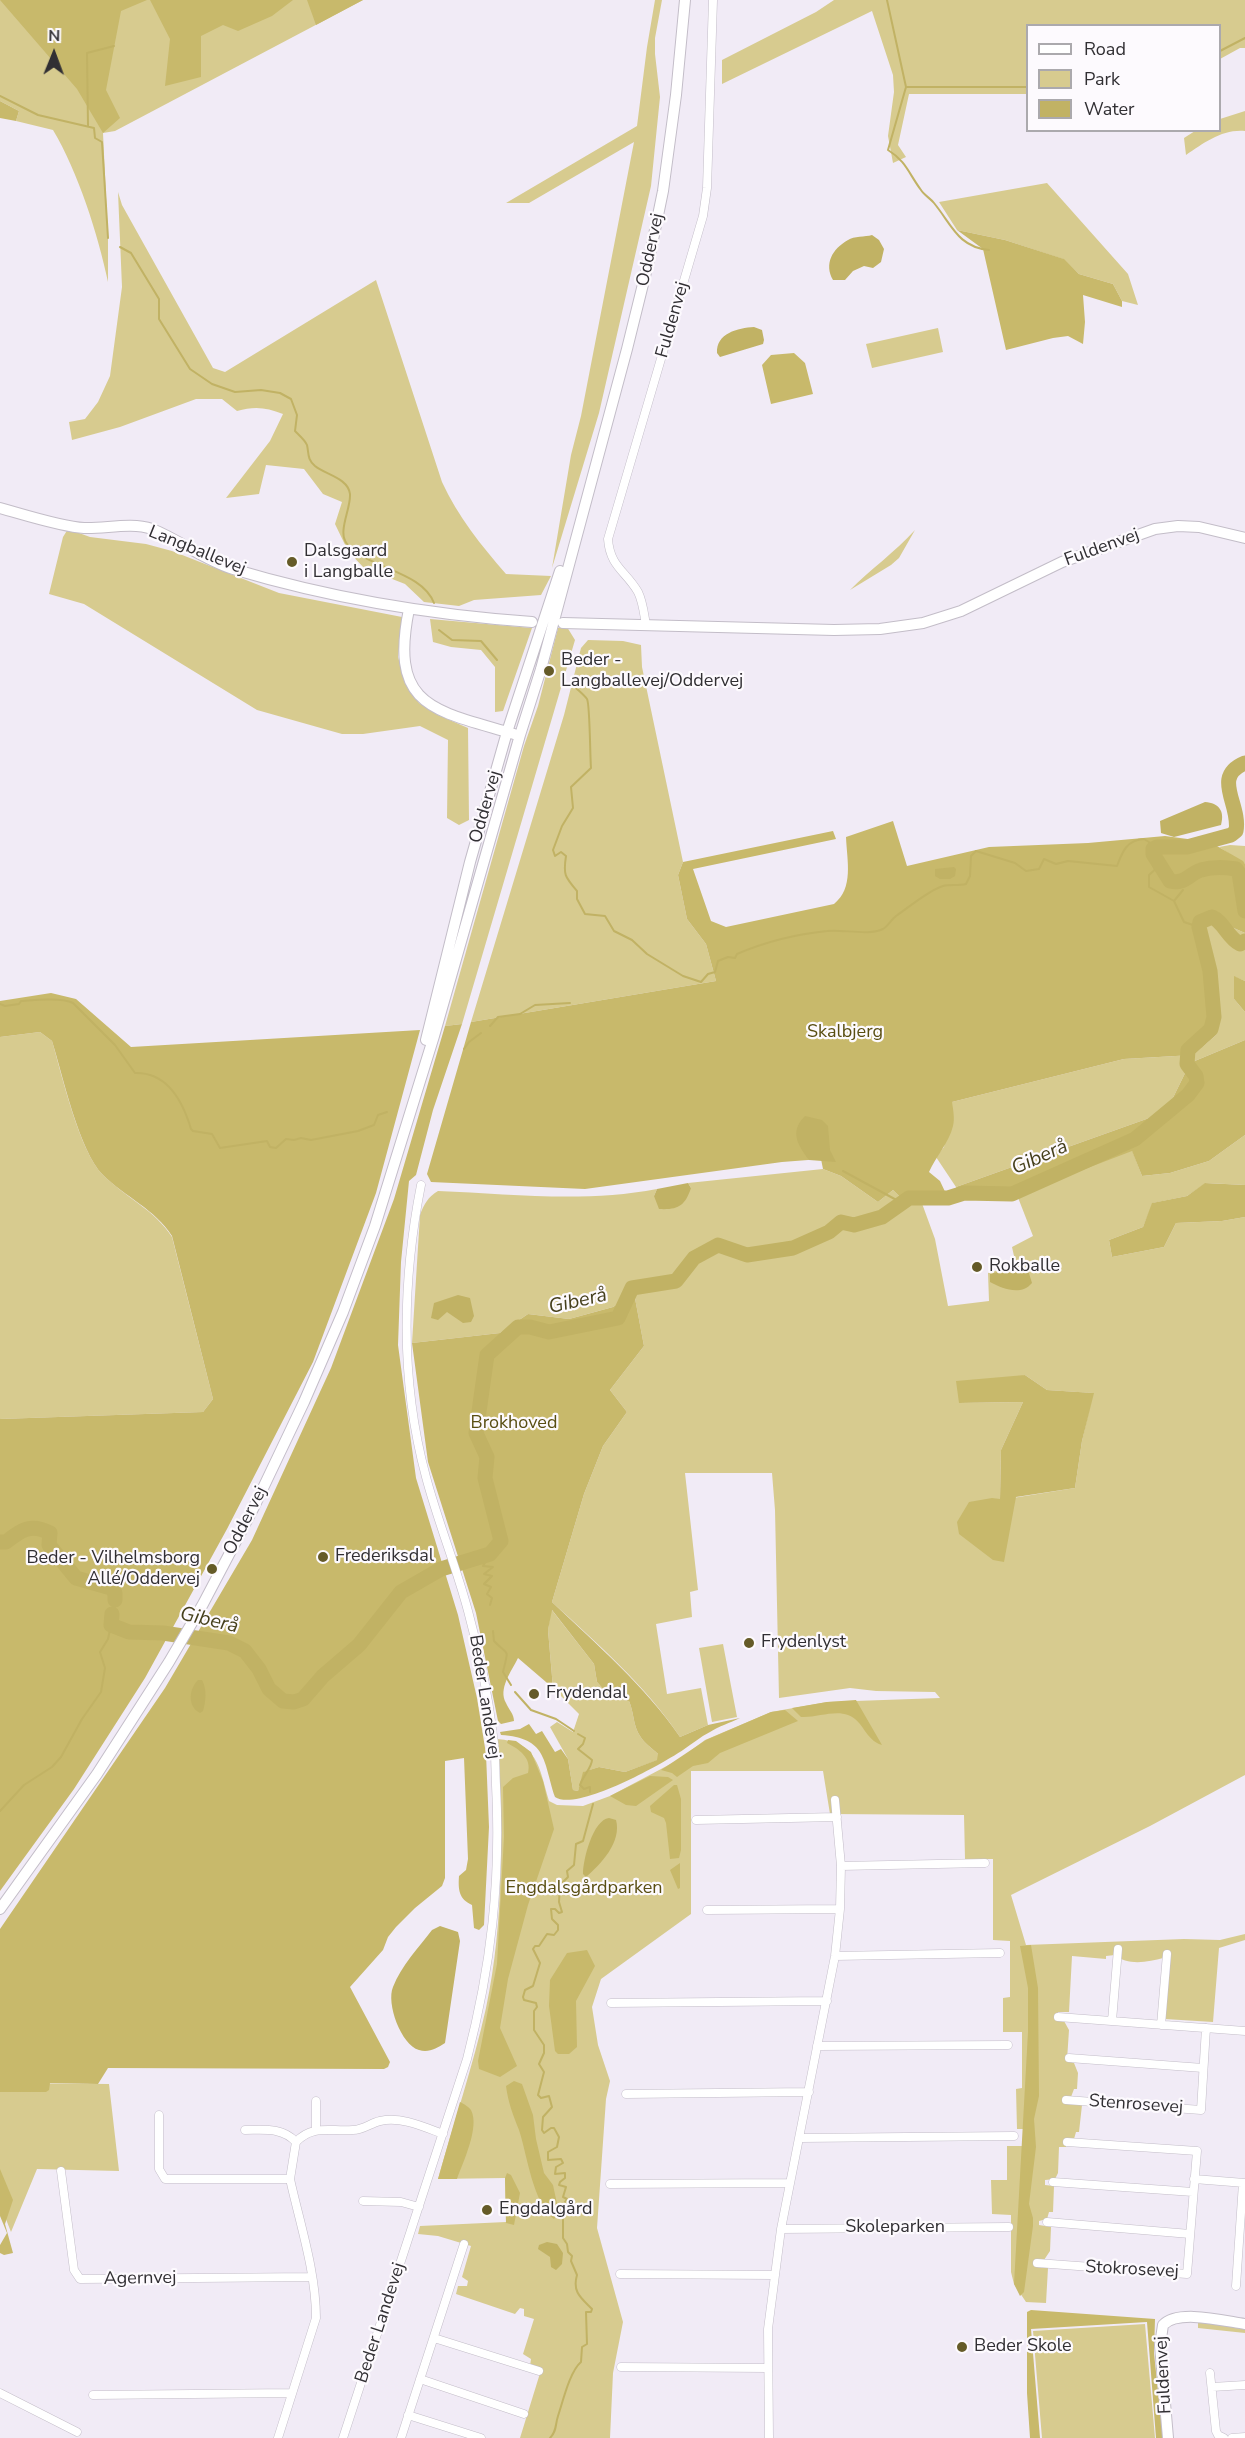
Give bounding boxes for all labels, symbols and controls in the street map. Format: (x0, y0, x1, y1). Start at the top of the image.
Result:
north arrow (24, 24, 84, 84)
legend (1026, 24, 1221, 132)
text: N (48, 25, 60, 47)
text: Road (1084, 37, 1126, 61)
text: Park (1084, 67, 1120, 91)
text: Water (1084, 97, 1135, 121)
street label: Oddervej (633, 211, 669, 289)
street label: Fuldenvej (652, 279, 694, 361)
street label: Langballevej (145, 522, 249, 580)
street label: Fuldenvej (1062, 524, 1142, 572)
place label: Dalsgaard i Langballe (304, 541, 393, 584)
marker: Dalsgaard i Langballe (285, 555, 299, 569)
place label: Beder - Langballevej/Oddervej (561, 650, 743, 692)
marker: Beder - Langballevej/Oddervej (542, 664, 556, 678)
street label: Oddervej (465, 768, 507, 846)
park label: Skalbjerg (807, 1022, 883, 1044)
water label: Giberå (1008, 1135, 1072, 1181)
place label: Rokballe (989, 1256, 1060, 1278)
marker: Rokballe (970, 1260, 984, 1274)
water label: Giberå (546, 1284, 610, 1320)
park label: Brokhoved (471, 1413, 557, 1435)
street label: Oddervej (220, 1483, 272, 1559)
place label: Frederiksdal (335, 1546, 434, 1568)
place label: Beder - Vilhelmsborg Allé/Oddervej (26, 1548, 200, 1590)
marker: Frederiksdal (316, 1550, 330, 1564)
marker: Beder - Vilhelmsborg Allé/Oddervej (205, 1562, 219, 1576)
water label: Giberå (177, 1603, 241, 1639)
place label: Frydenlyst (761, 1632, 846, 1654)
street label: Beder Landevej (464, 1633, 504, 1761)
marker: Frydenlyst (742, 1636, 756, 1650)
place label: Frydendal (546, 1683, 627, 1705)
marker: Frydendal (527, 1687, 541, 1701)
park label: Engdalsgårdparken (505, 1878, 663, 1900)
street label: Stenrosevej (1088, 2091, 1184, 2119)
place label: Engdalgård (499, 2199, 592, 2221)
marker: Engdalgård (480, 2203, 494, 2217)
street label: Skoleparken (845, 2217, 945, 2239)
street label: Stokrosevej (1085, 2257, 1179, 2283)
street label: Beder Landevej (351, 2260, 411, 2386)
street label: Agernvej (103, 2268, 177, 2290)
street label: Fuldenvej (1151, 2335, 1177, 2415)
place label: Beder Skole (974, 2336, 1072, 2358)
marker: Beder Skole (955, 2340, 969, 2354)

